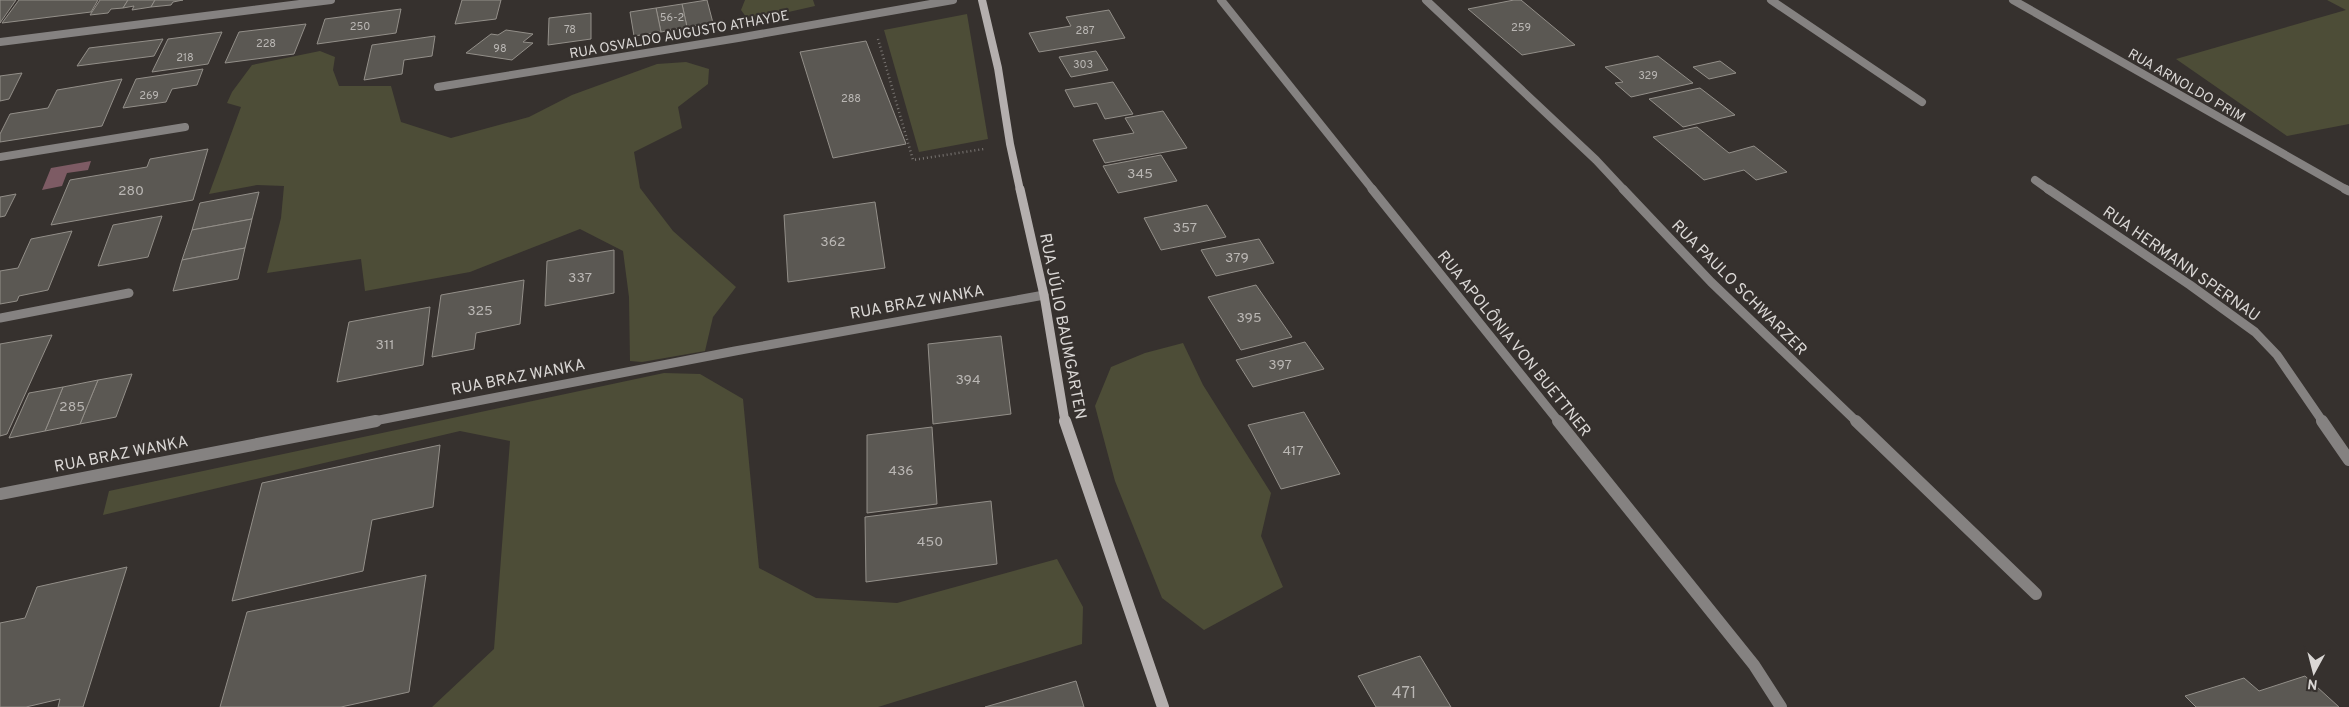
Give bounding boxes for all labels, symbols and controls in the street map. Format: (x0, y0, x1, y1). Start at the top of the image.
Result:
street label: RUA OSVALDO AUGUSTO ATHAYDE (568, 8, 790, 63)
house number: 56-2 (660, 11, 684, 25)
house number: 250 (350, 20, 370, 34)
house number: 259 (1511, 21, 1531, 35)
house number: 78 (564, 23, 576, 37)
house number: 287 (1075, 24, 1095, 38)
house number: 228 (256, 37, 276, 51)
house number: 98 (493, 42, 507, 56)
street label: RUA ARNOLDO PRIM (2125, 46, 2248, 127)
house number: 218 (176, 51, 194, 65)
house number: 303 (1073, 58, 1093, 72)
house number: 329 (1638, 69, 1658, 83)
house number: 269 (139, 89, 159, 103)
house number: 288 (841, 92, 861, 106)
house number: 345 (1127, 166, 1153, 183)
house number: 280 (118, 183, 144, 200)
street label: RUA HERMANN SPERNAU (2098, 203, 2263, 327)
street label: RUA PAULO SCHWARZER (1666, 216, 1811, 361)
house number: 357 (1173, 220, 1197, 237)
street label: RUA JÚLIO BAUMGARTEN (1034, 231, 1092, 421)
house number: 362 (820, 234, 846, 251)
street label: RUA APOLÔNIA VON BUETTNER (1432, 246, 1596, 441)
house number: 379 (1225, 250, 1249, 267)
house number: 337 (568, 270, 592, 287)
street label: RUA BRAZ WANKA (849, 281, 986, 325)
house number: 325 (467, 303, 493, 320)
house number: 395 (1236, 310, 1262, 327)
house number: 311 (376, 337, 394, 354)
street label: RUA BRAZ WANKA (450, 355, 587, 401)
house number: 397 (1268, 357, 1292, 374)
house number: 394 (955, 372, 981, 389)
house number: 285 (59, 399, 85, 416)
street label: RUA BRAZ WANKA (53, 432, 190, 478)
house number: 417 (1282, 443, 1304, 460)
house number: 436 (888, 463, 914, 480)
house number: 450 (917, 534, 943, 551)
north arrow (2289, 647, 2339, 697)
text: N (2307, 674, 2319, 692)
house number: 471 (1392, 684, 1416, 704)

